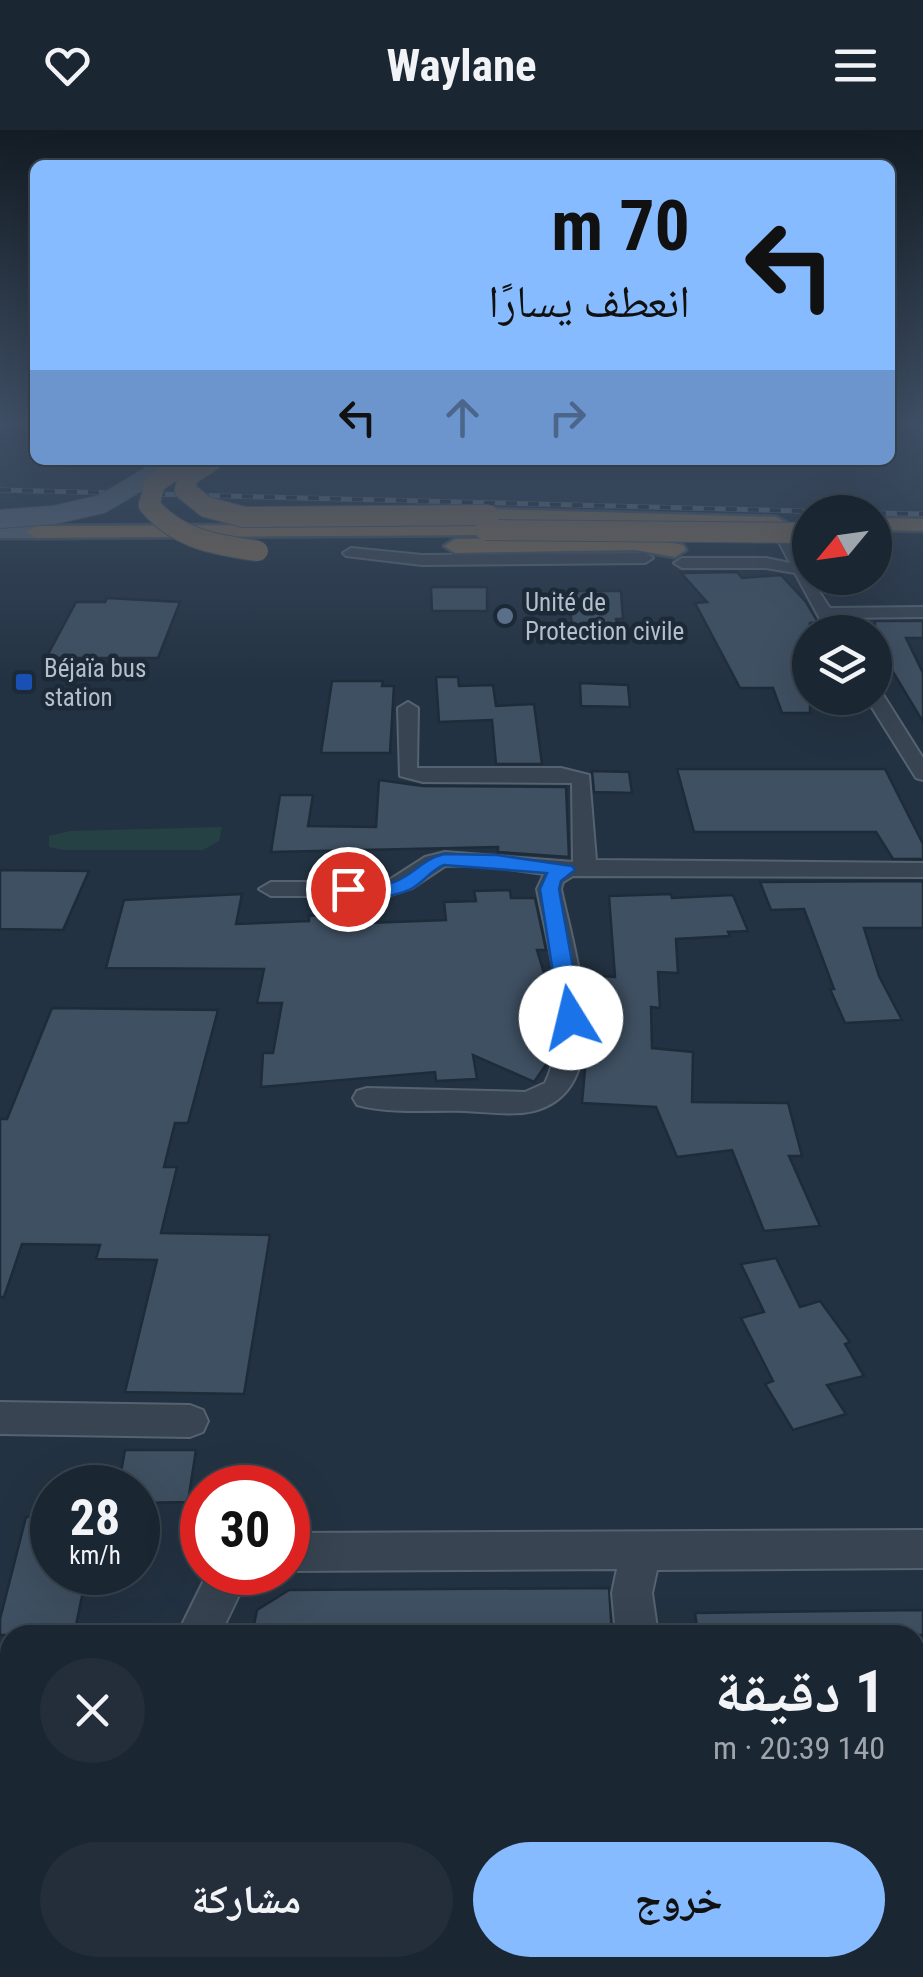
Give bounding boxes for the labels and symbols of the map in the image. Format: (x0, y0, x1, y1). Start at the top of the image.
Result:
north arrow (792, 495, 892, 595)
place label: Unité de Protection civile (525, 588, 684, 646)
marker: Unité de Protection civile (494, 605, 516, 627)
place label: Béjaïa bus station (44, 654, 146, 712)
marker: Béjaïa bus station (13, 671, 35, 693)
pin (306, 847, 391, 932)
position arrow (519, 966, 623, 1070)
speed limit sign: 30 (180, 1465, 310, 1595)

